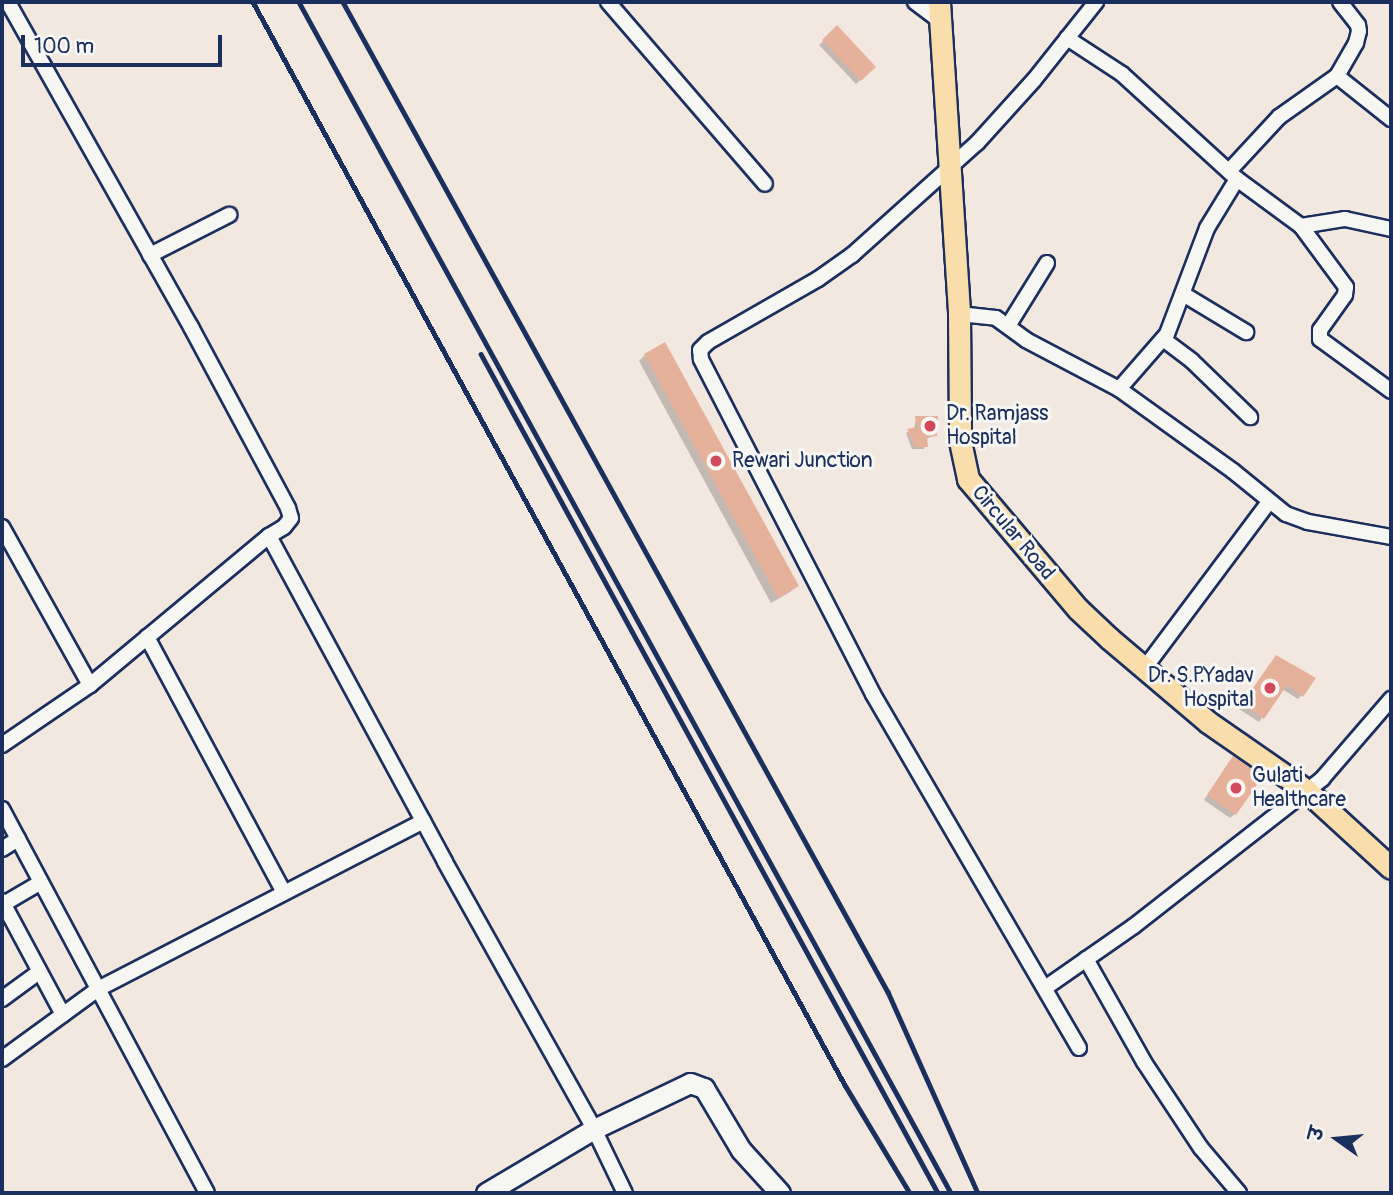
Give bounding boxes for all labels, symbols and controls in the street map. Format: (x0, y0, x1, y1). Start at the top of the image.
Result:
scale bar (24, 21, 226, 65)
text: 100 m (34, 33, 94, 60)
place label: Dr. Ramjass Hospital (946, 401, 1049, 451)
marker: Dr. Ramjass Hospital (920, 416, 940, 436)
place label: Rewari Junction (732, 448, 873, 474)
marker: Rewari Junction (706, 451, 726, 471)
street label: Circular Road (966, 481, 1060, 585)
place label: Dr. S.P.Yadav Hospital (1148, 663, 1254, 713)
marker: Dr. S.P.Yadav Hospital (1260, 678, 1280, 698)
place label: Gulati Healthcare (1252, 763, 1346, 813)
marker: Gulati Healthcare (1226, 778, 1246, 798)
north arrow (1302, 1104, 1372, 1174)
text: उ (1303, 1124, 1330, 1143)

